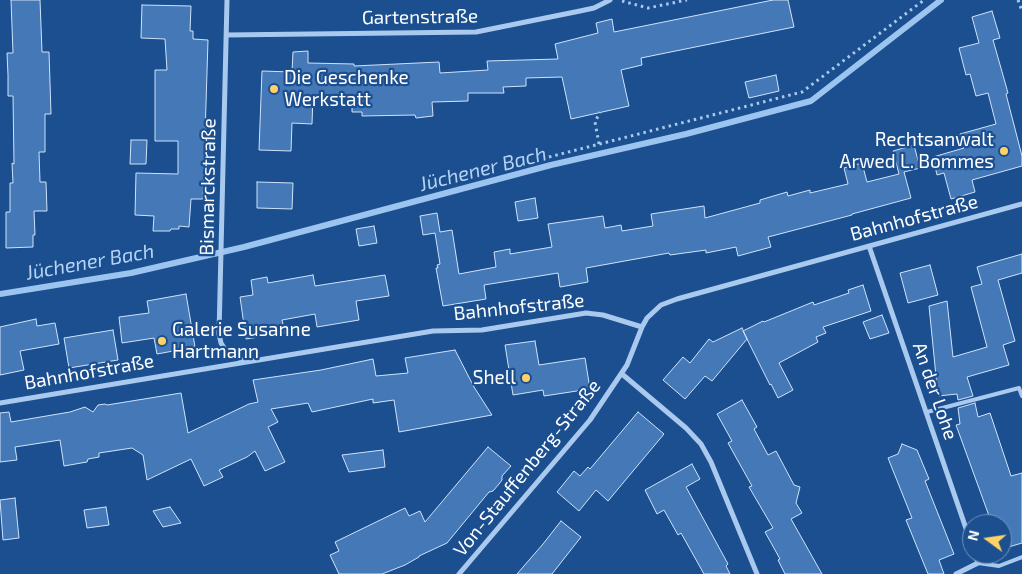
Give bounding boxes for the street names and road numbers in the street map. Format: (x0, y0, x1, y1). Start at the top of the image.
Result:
street label: Gartenstraße (362, 5, 478, 29)
street label: Bismarckstraße (195, 118, 221, 256)
street label: Bahnhofstraße (848, 190, 980, 246)
street label: Bahnhofstraße (453, 289, 585, 325)
street label: An der Lohe (908, 339, 962, 443)
street label: Bahnhofstraße (22, 349, 156, 395)
street label: Von-Stauffenberg-Straße (449, 375, 605, 561)

